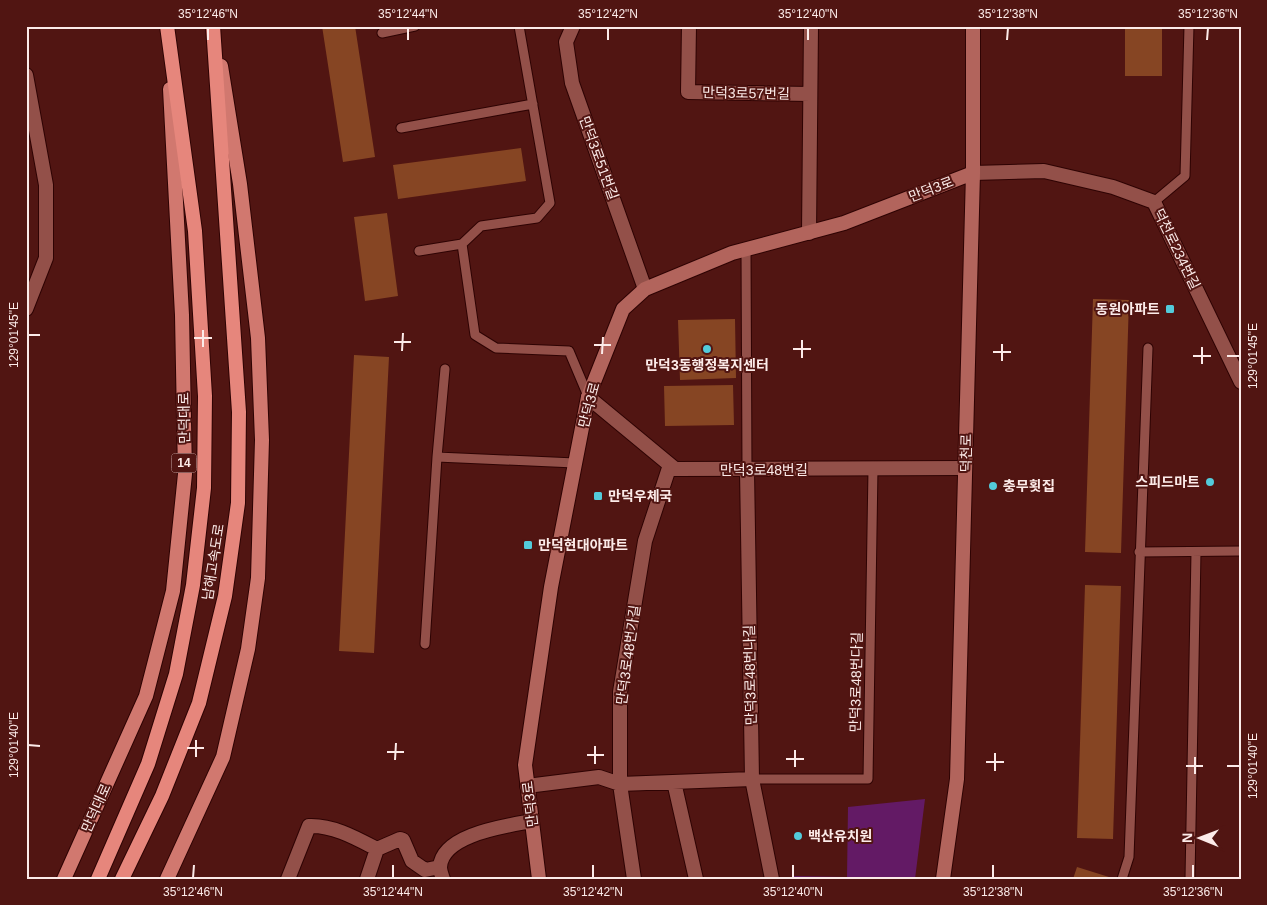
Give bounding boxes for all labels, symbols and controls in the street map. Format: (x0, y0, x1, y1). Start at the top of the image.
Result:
text: 35°12'46"N (178, 7, 238, 21)
text: 35°12'44"N (378, 7, 438, 21)
text: 35°12'42"N (578, 7, 638, 21)
text: 35°12'40"N (778, 7, 838, 21)
text: 35°12'38"N (978, 7, 1038, 21)
text: 35°12'36"N (1178, 7, 1238, 21)
street label: 만덕3로57번길 (702, 84, 790, 102)
street label: 만덕3로51번길 (576, 114, 622, 202)
street label: 만덕3로 (906, 173, 956, 205)
street label: 덕천로234번길 (1151, 206, 1203, 292)
place label: 동원아파트 (1096, 301, 1160, 317)
text: 129°01'45"E (7, 302, 21, 368)
marker: 동원아파트 (1164, 303, 1176, 315)
text: 129°01'45"E (1246, 323, 1260, 389)
marker: 만덕3동행정복지센터 (701, 343, 713, 355)
place label: 만덕3동행정복지센터 (645, 357, 769, 373)
street label: 만덕3로 (575, 380, 603, 429)
street label: 만덕대로 (176, 392, 192, 444)
street label: 덕천로 (958, 433, 974, 472)
road number: 14 (172, 453, 196, 472)
street label: 만덕3로48번길 (720, 462, 808, 478)
place label: 스피드마트 (1136, 474, 1200, 490)
marker: 스피드마트 (1204, 476, 1216, 488)
place label: 충무횟집 (1003, 478, 1055, 494)
marker: 충무횟집 (987, 480, 999, 492)
place label: 만덕우체국 (608, 488, 673, 504)
marker: 만덕우체국 (592, 490, 604, 502)
street label: 남해고속도로 (199, 522, 227, 601)
place label: 만덕현대아파트 (538, 537, 628, 553)
marker: 만덕현대아파트 (522, 539, 534, 551)
street label: 만덕3로48번가길 (613, 604, 643, 706)
street label: 만덕3로48번나길 (741, 625, 759, 725)
street label: 만덕3로48번다길 (847, 632, 865, 732)
text: 129°01'40"E (7, 712, 21, 778)
text: 129°01'40"E (1246, 733, 1260, 799)
street label: 만덕3로 (519, 780, 541, 828)
street label: 만덕대로 (78, 781, 114, 835)
north arrow (1174, 812, 1224, 862)
place label: 백산유치원 (808, 828, 872, 844)
marker: 백산유치원 (792, 830, 804, 842)
text: N (1179, 833, 1195, 843)
text: 35°12'46"N (163, 885, 223, 899)
text: 35°12'44"N (363, 885, 423, 899)
text: 35°12'42"N (563, 885, 623, 899)
text: 35°12'40"N (763, 885, 823, 899)
text: 35°12'38"N (963, 885, 1023, 899)
text: 35°12'36"N (1163, 885, 1223, 899)

